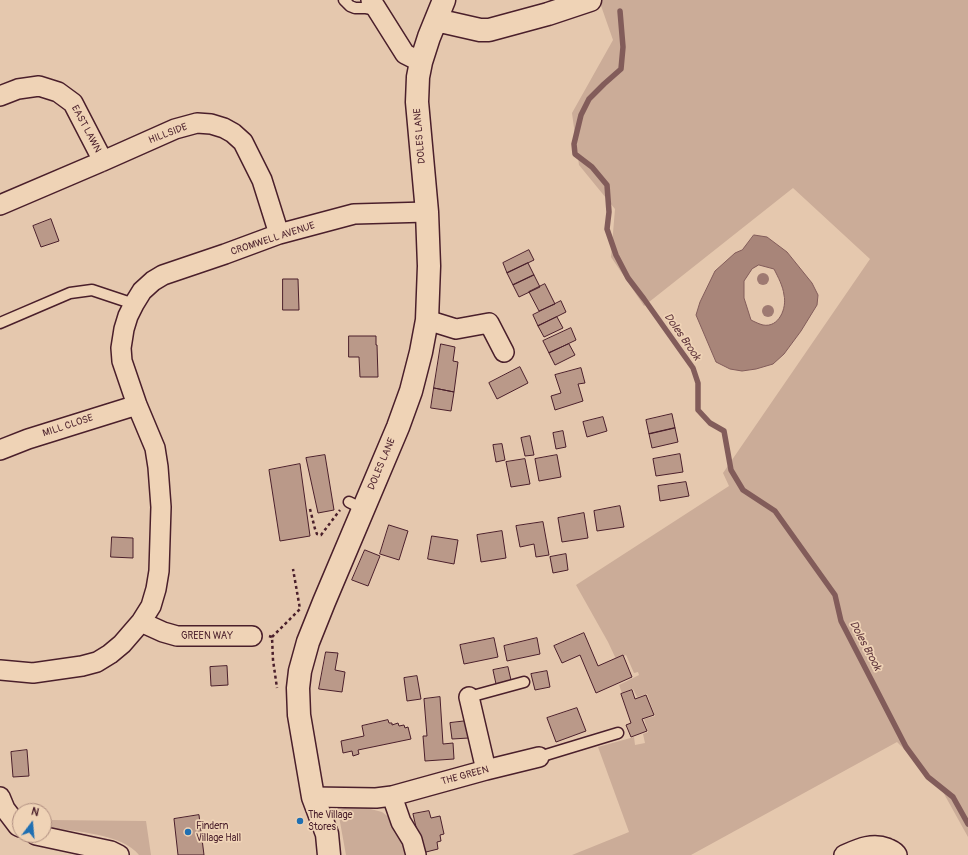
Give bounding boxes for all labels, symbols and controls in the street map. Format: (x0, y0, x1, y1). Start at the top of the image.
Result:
street label: EAST LAWN (68, 103, 104, 155)
street label: DOLES LANE (412, 108, 428, 164)
street label: HILLSIDE (147, 121, 189, 147)
street label: CROMWELL AVENUE (229, 220, 317, 258)
water label: Doles Brook (661, 311, 703, 363)
street label: MILL CLOSE (41, 412, 95, 440)
street label: DOLES LANE (366, 436, 398, 492)
water label: Doles Brook (846, 619, 884, 673)
street label: GREEN WAY (181, 630, 233, 642)
street label: THE GREEN (440, 764, 490, 788)
north arrow (12, 803, 52, 843)
text: N (30, 805, 41, 819)
place label: The Village Stores (308, 809, 352, 832)
marker: The Village Stores (295, 816, 305, 826)
place label: Findern Village Hall (196, 820, 241, 844)
marker: Findern Village Hall (183, 827, 193, 837)

